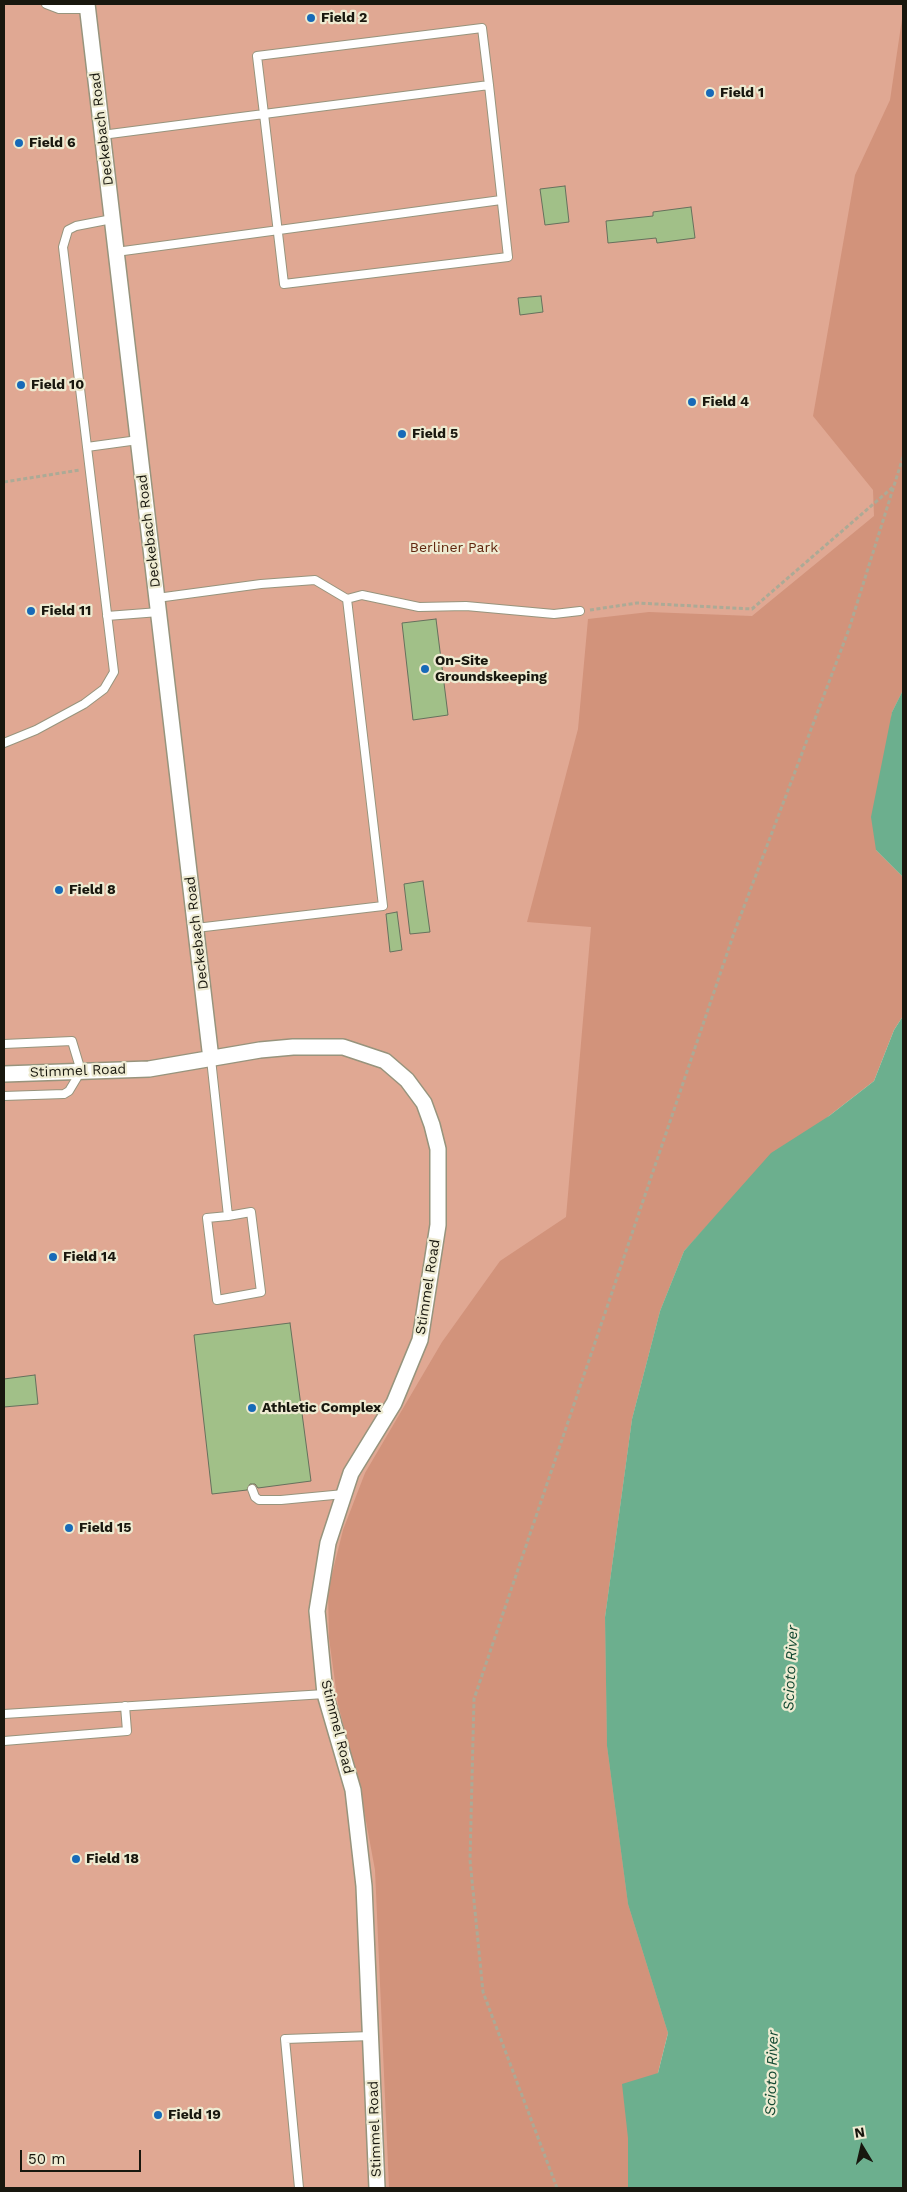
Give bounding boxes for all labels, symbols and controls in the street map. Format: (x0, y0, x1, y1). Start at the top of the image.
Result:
place label: Field 2 (321, 10, 367, 26)
marker: Field 2 (305, 12, 317, 24)
street label: Deckebach Road (87, 71, 117, 187)
place label: Field 1 (720, 85, 764, 101)
marker: Field 1 (704, 87, 716, 99)
place label: Field 6 (29, 135, 76, 151)
marker: Field 6 (13, 137, 25, 149)
place label: Field 10 (31, 377, 84, 393)
marker: Field 10 (15, 379, 27, 391)
place label: Field 4 (702, 394, 749, 410)
marker: Field 4 (686, 396, 698, 408)
place label: Field 5 (412, 426, 458, 442)
marker: Field 5 (396, 428, 408, 440)
street label: Deckebach Road (134, 473, 164, 589)
park label: Berliner Park (410, 540, 498, 556)
place label: Field 11 (41, 603, 91, 619)
marker: Field 11 (25, 605, 37, 617)
place label: On-Site Groundskeeping (435, 653, 547, 686)
marker: On-Site Groundskeeping (419, 663, 431, 675)
street label: Deckebach Road (182, 875, 212, 991)
place label: Field 8 (69, 882, 116, 898)
marker: Field 8 (53, 884, 65, 896)
street label: Stimmel Road (29, 1061, 127, 1081)
street label: Stimmel Road (412, 1238, 444, 1336)
place label: Field 14 (63, 1249, 116, 1265)
marker: Field 14 (47, 1251, 59, 1263)
place label: Athletic Complex (262, 1400, 381, 1416)
marker: Athletic Complex (246, 1402, 258, 1414)
place label: Field 15 (79, 1520, 131, 1536)
marker: Field 15 (63, 1522, 75, 1534)
water label: Scioto River (780, 1625, 802, 1711)
street label: Stimmel Road (317, 1678, 357, 1776)
place label: Field 18 (86, 1851, 139, 1867)
marker: Field 18 (70, 1853, 82, 1865)
water label: Scioto River (762, 2030, 782, 2116)
street label: Stimmel Road (365, 2080, 385, 2178)
place label: Field 19 (168, 2107, 221, 2123)
marker: Field 19 (152, 2109, 164, 2121)
north arrow (837, 2122, 887, 2172)
text: N (853, 2123, 866, 2141)
scale bar (22, 2140, 144, 2172)
text: 50 m (28, 2150, 65, 2168)

